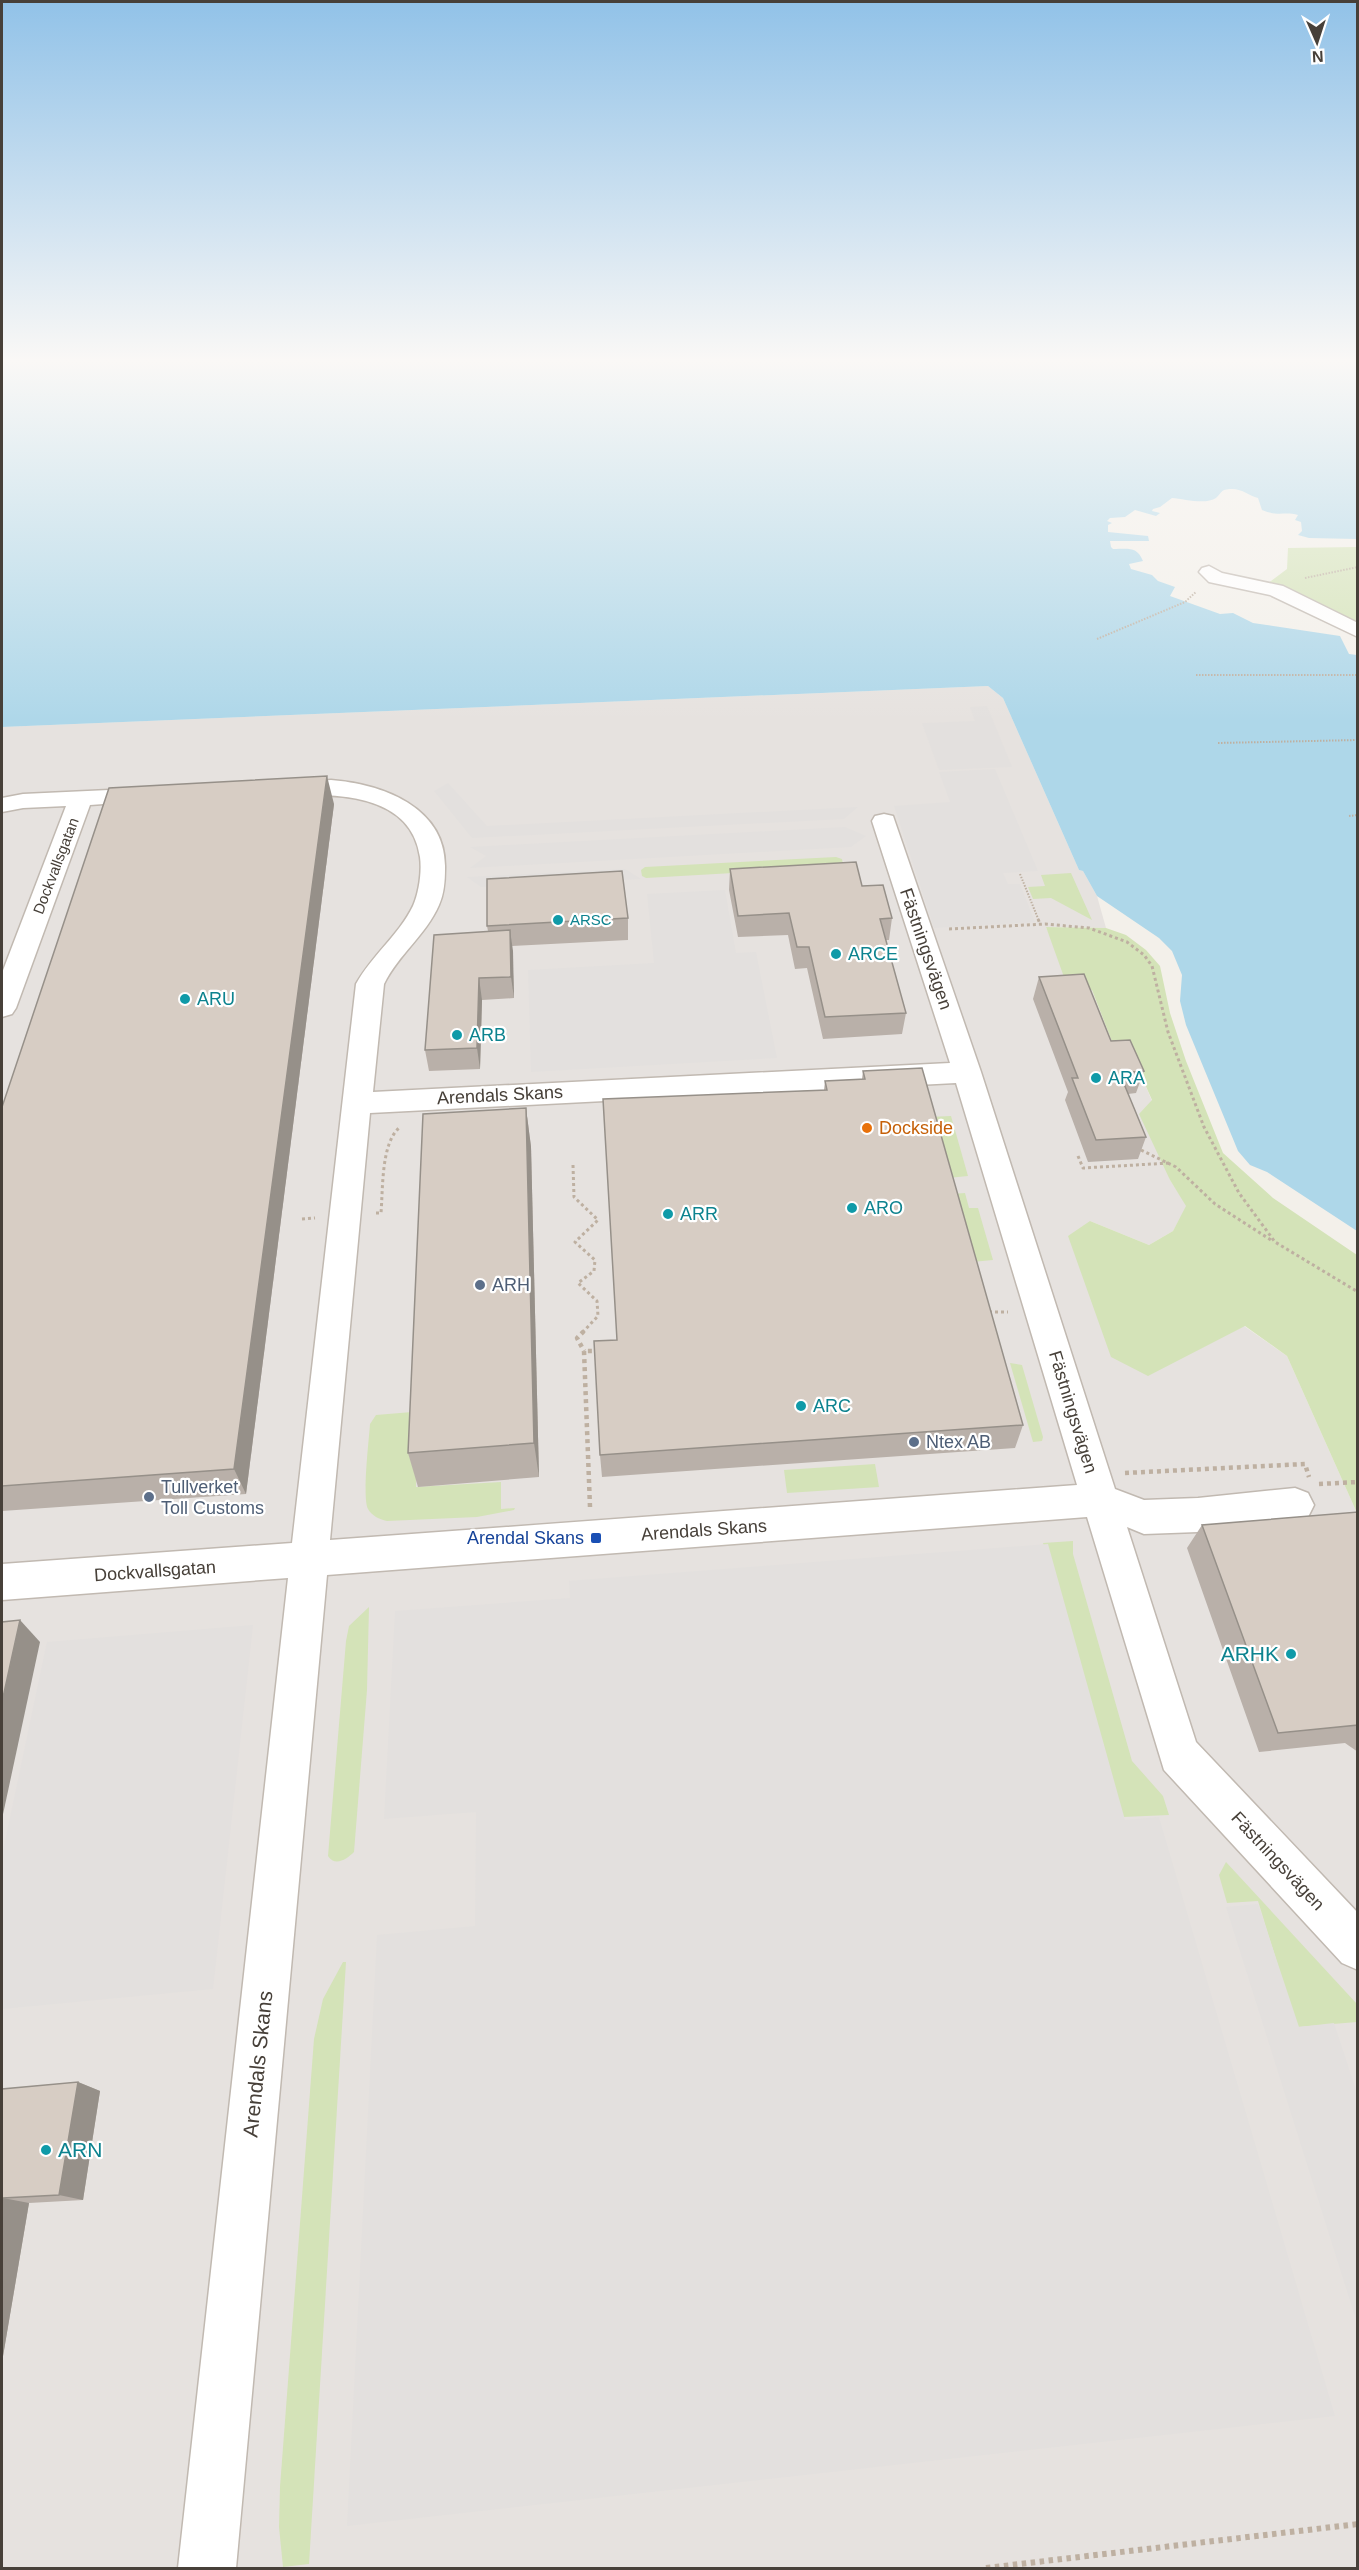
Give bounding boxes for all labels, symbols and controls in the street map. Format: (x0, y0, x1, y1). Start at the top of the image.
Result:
north arrow (1287, 12, 1347, 72)
text: N (1312, 48, 1324, 65)
street label: Dockvallsgatan (29, 815, 82, 916)
street label: Fästningsvägen (896, 886, 956, 1012)
place label: ARSC (570, 911, 612, 928)
marker: ARSC (551, 913, 565, 927)
place label: ARCE (848, 944, 898, 964)
marker: ARCE (829, 947, 843, 961)
place label: ARU (197, 989, 235, 1009)
marker: ARU (178, 992, 192, 1006)
place label: ARB (469, 1025, 506, 1045)
marker: ARB (450, 1028, 464, 1042)
place label: ARA (1108, 1068, 1145, 1088)
marker: ARA (1089, 1071, 1103, 1085)
street label: Arendals Skans (437, 1082, 563, 1108)
place label: Dockside (879, 1118, 953, 1138)
marker: Dockside (860, 1121, 874, 1135)
place label: ARO (864, 1198, 903, 1218)
marker: ARO (845, 1201, 859, 1215)
place label: ARR (680, 1204, 718, 1224)
marker: ARR (661, 1207, 675, 1221)
place label: ARH (492, 1275, 530, 1295)
marker: ARH (473, 1278, 487, 1292)
street label: Fästningsvägen (1045, 1348, 1101, 1476)
place label: ARC (813, 1396, 851, 1416)
marker: ARC (794, 1399, 808, 1413)
place label: Ntex AB (926, 1432, 991, 1452)
marker: Ntex AB (907, 1435, 921, 1449)
place label: Tullverket Toll Customs (161, 1477, 264, 1518)
marker: Tullverket Toll Customs (142, 1490, 156, 1504)
street label: Arendals Skans (640, 1516, 768, 1544)
place label: Arendal Skans (467, 1528, 584, 1548)
marker: Arendal Skans (589, 1531, 603, 1545)
street label: Dockvallsgatan (93, 1557, 217, 1585)
place label: ARHK (1221, 1642, 1279, 1665)
marker: ARHK (1284, 1647, 1298, 1661)
street label: Fästningsvägen (1227, 1808, 1329, 1914)
street label: Arendals Skans (238, 1990, 277, 2138)
place label: ARN (58, 2138, 102, 2161)
marker: ARN (39, 2143, 53, 2157)

